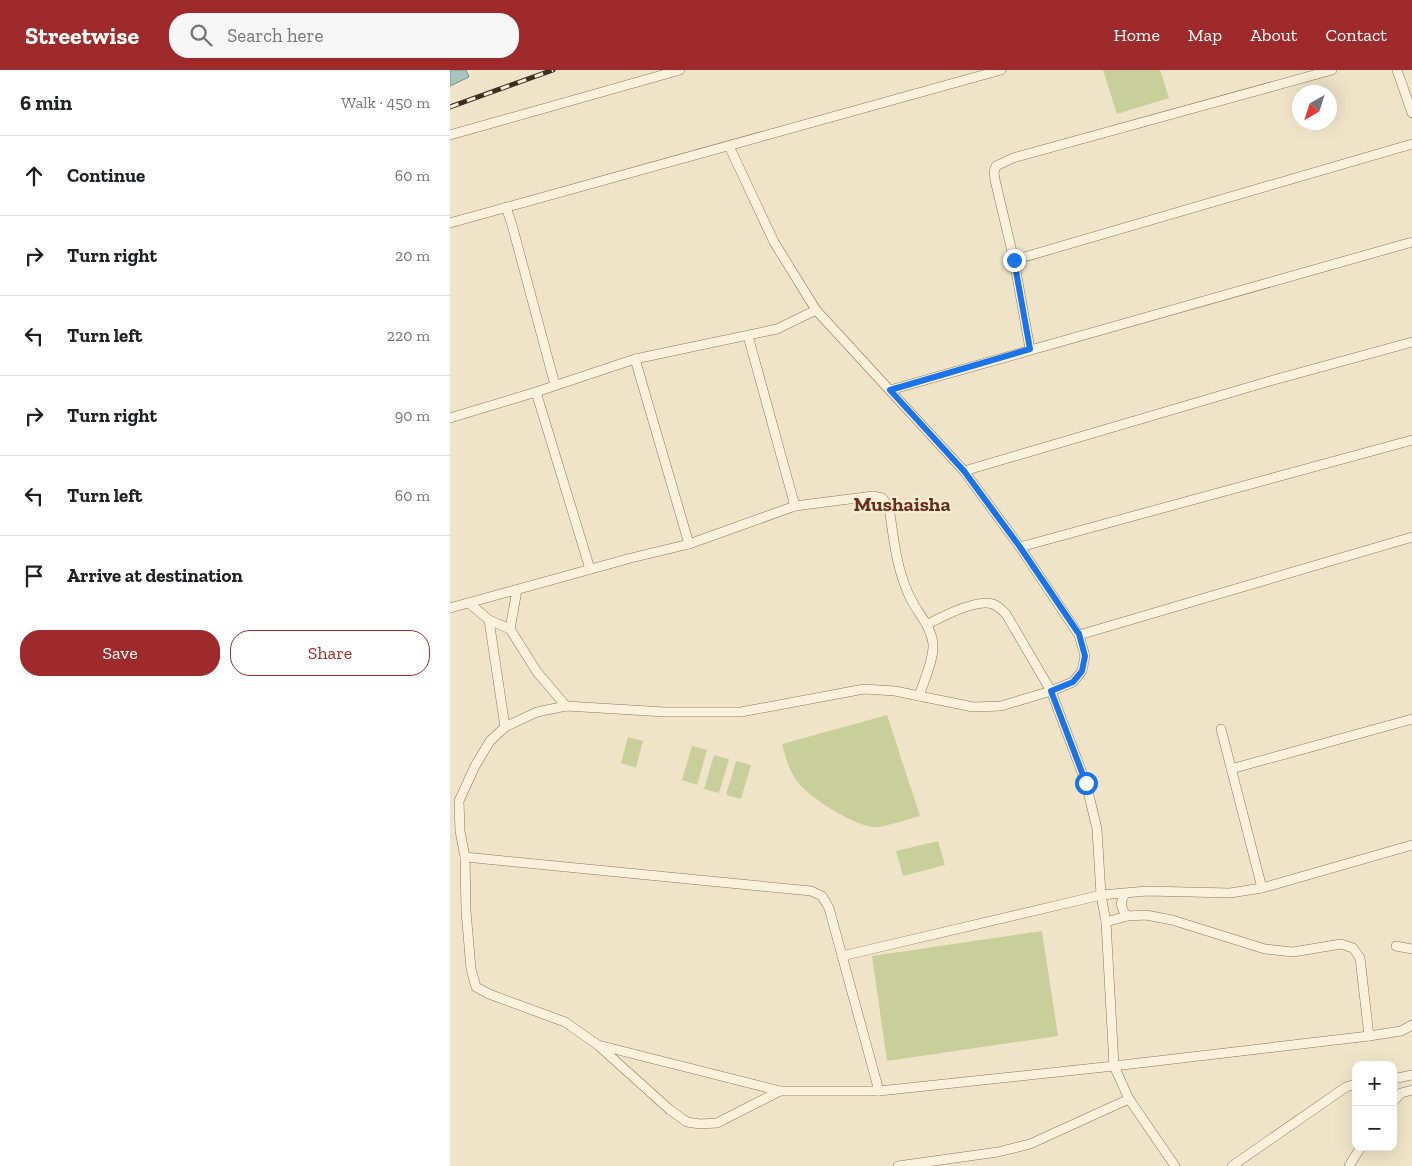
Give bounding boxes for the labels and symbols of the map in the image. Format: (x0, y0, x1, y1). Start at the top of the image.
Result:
north arrow (1292, 85, 1337, 130)
route end (1003, 249, 1026, 272)
district label: Mushaisha (853, 492, 951, 516)
route start (1075, 772, 1098, 795)

